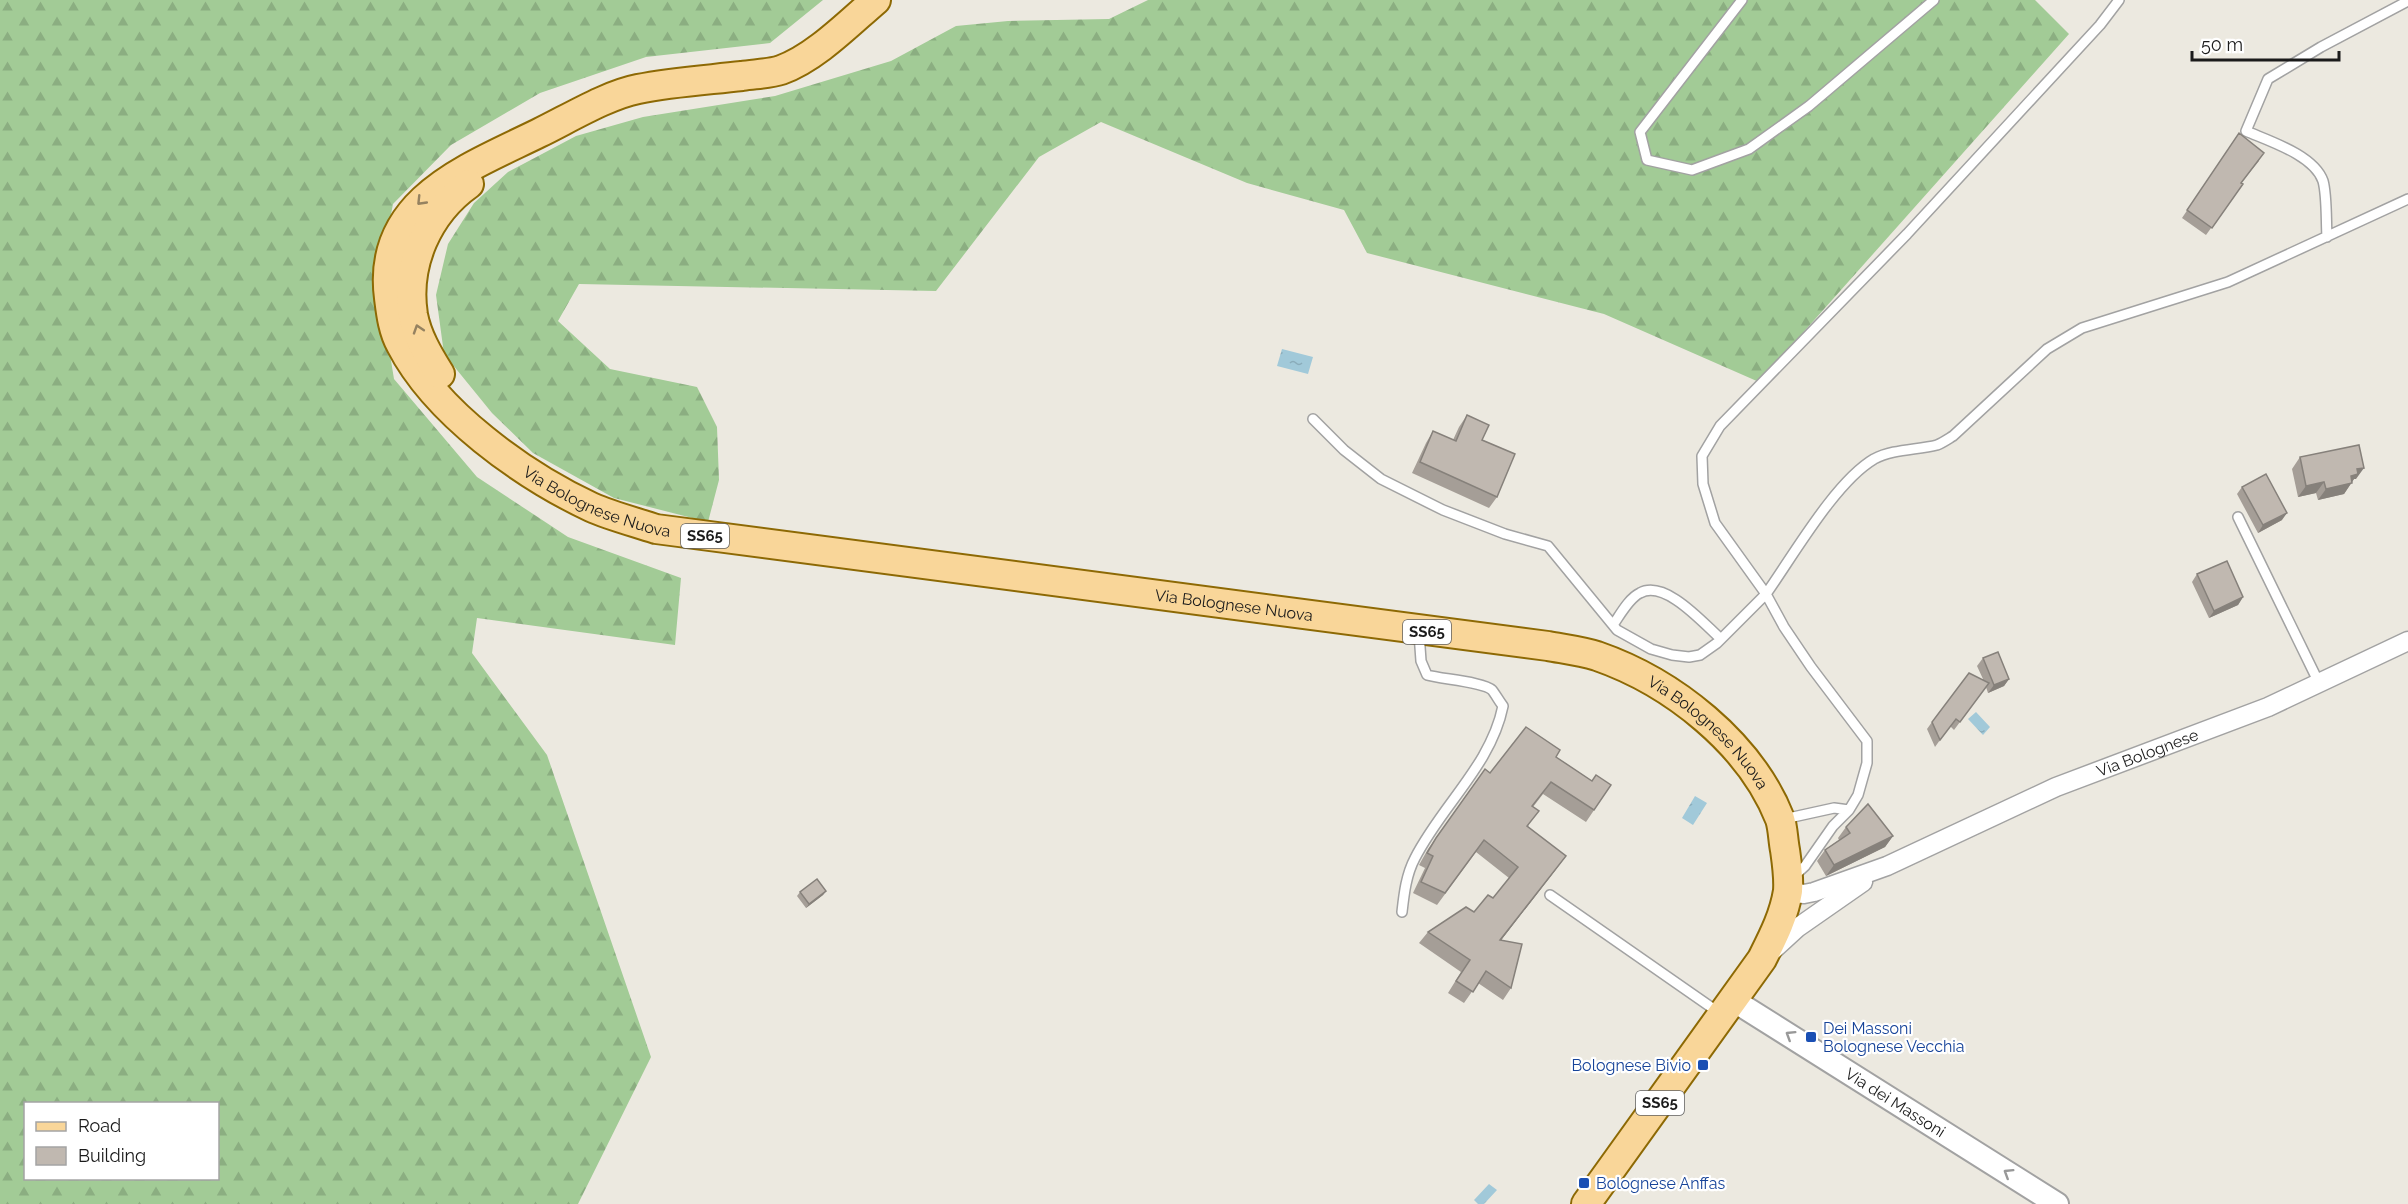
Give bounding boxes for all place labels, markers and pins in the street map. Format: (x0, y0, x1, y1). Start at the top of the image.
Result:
place label: Dei Massoni Bolognese Vecchia (1823, 1019, 1965, 1056)
marker: Dei Massoni Bolognese Vecchia (1804, 1030, 1818, 1044)
place label: Bolognese Bivio (1571, 1056, 1691, 1075)
marker: Bolognese Bivio (1696, 1058, 1710, 1072)
place label: Bolognese Anffas (1596, 1174, 1725, 1193)
marker: Bolognese Anffas (1577, 1176, 1591, 1190)

